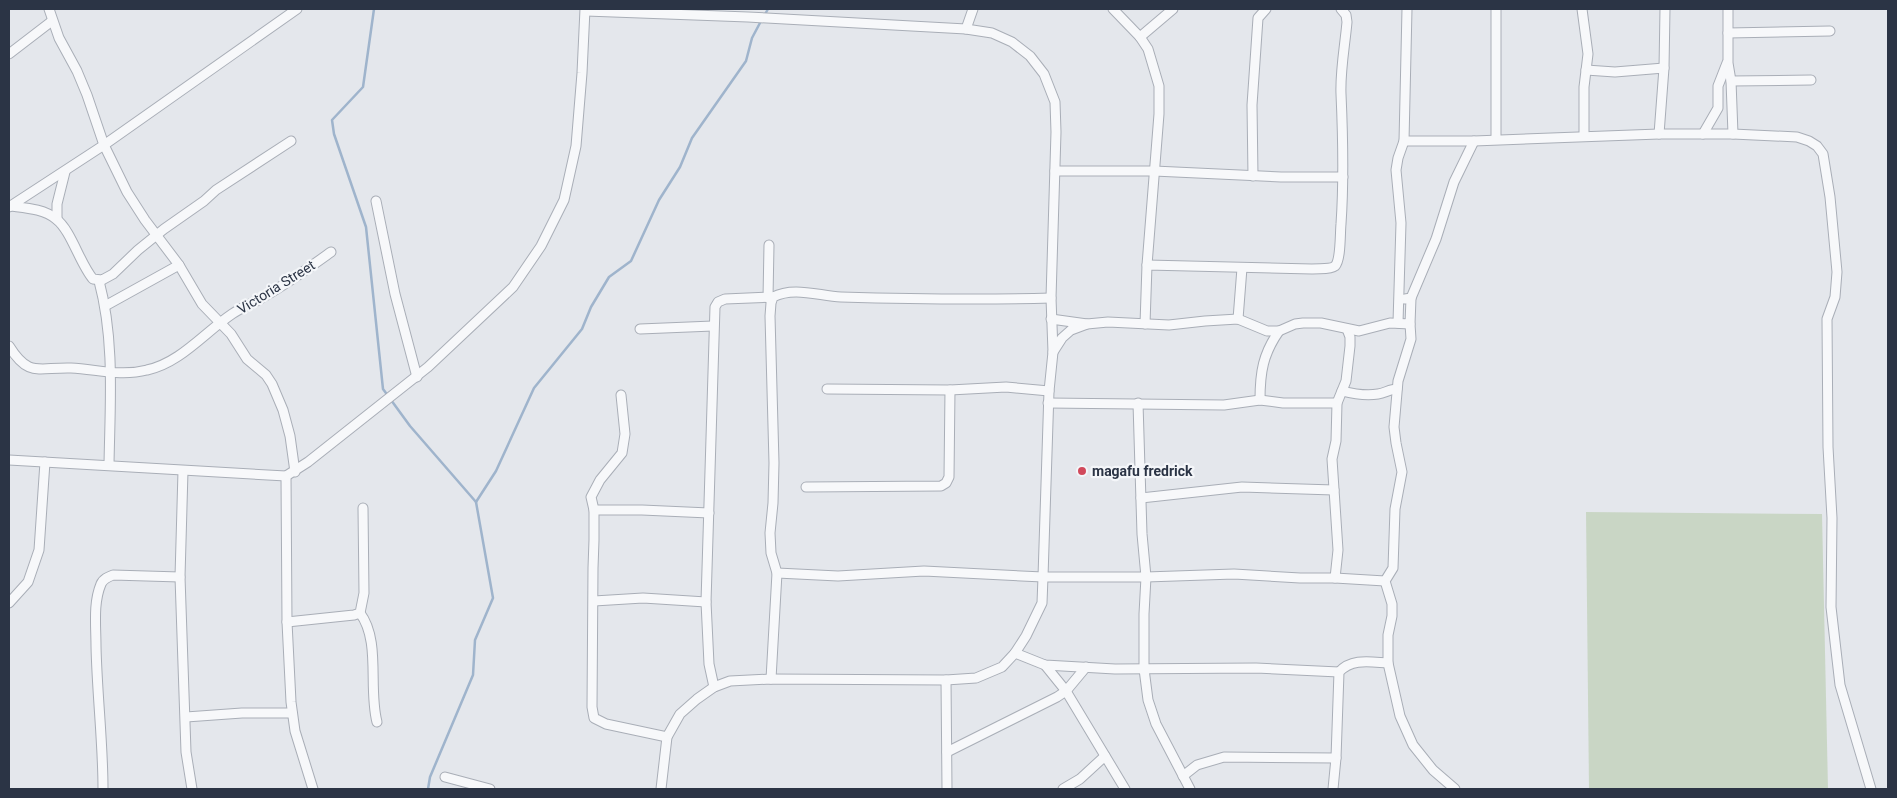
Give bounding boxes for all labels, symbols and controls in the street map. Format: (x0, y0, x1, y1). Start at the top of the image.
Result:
street label: Victoria Street (234, 257, 318, 317)
place label: magafu fredrick (1092, 463, 1193, 479)
marker: magafu fredrick (1076, 465, 1088, 477)

